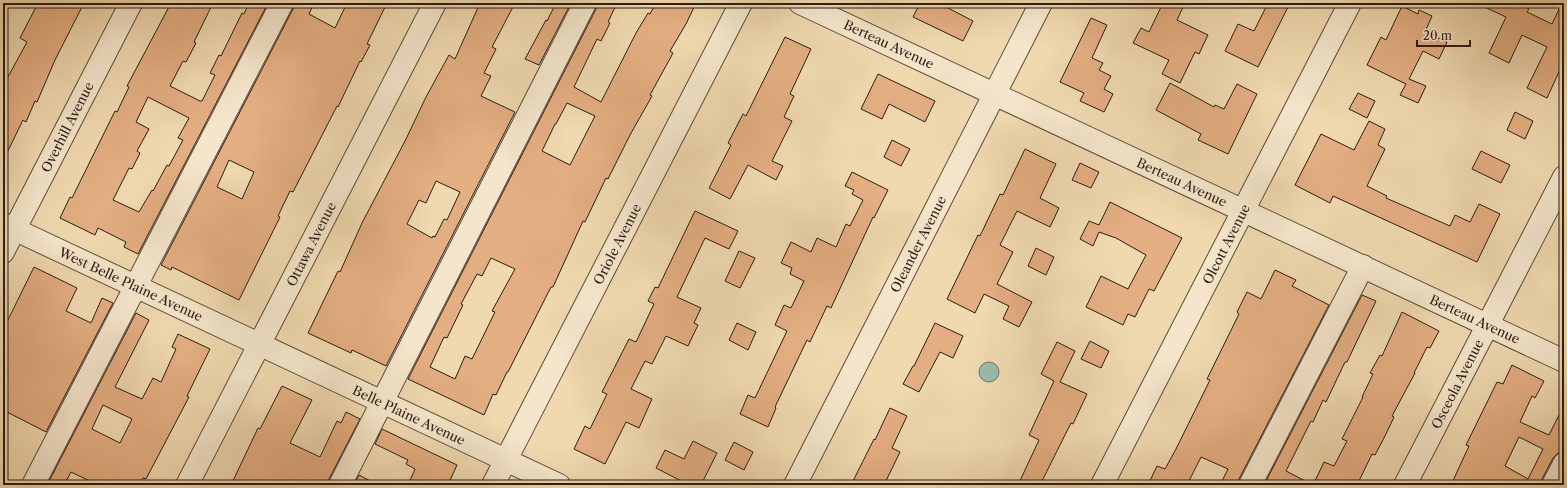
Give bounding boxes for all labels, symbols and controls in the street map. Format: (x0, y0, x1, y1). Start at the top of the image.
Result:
street label: Berteau Avenue (841, 16, 937, 72)
scale bar (1417, 22, 1470, 48)
text: 20 m (1423, 28, 1452, 43)
street label: Overhill Avenue (37, 79, 97, 175)
street label: Berteau Avenue (1134, 154, 1230, 210)
street label: Oleander Avenue (887, 193, 949, 295)
street label: Ottawa Avenue (283, 199, 339, 289)
street label: Oriole Avenue (590, 201, 644, 287)
street label: Olcott Avenue (1199, 201, 1253, 287)
street label: West Belle Plaine Avenue (56, 243, 205, 324)
street label: Berteau Avenue (1427, 291, 1523, 347)
street label: Osceola Avenue (1428, 337, 1486, 431)
street label: Belle Plaine Avenue (350, 382, 468, 448)

